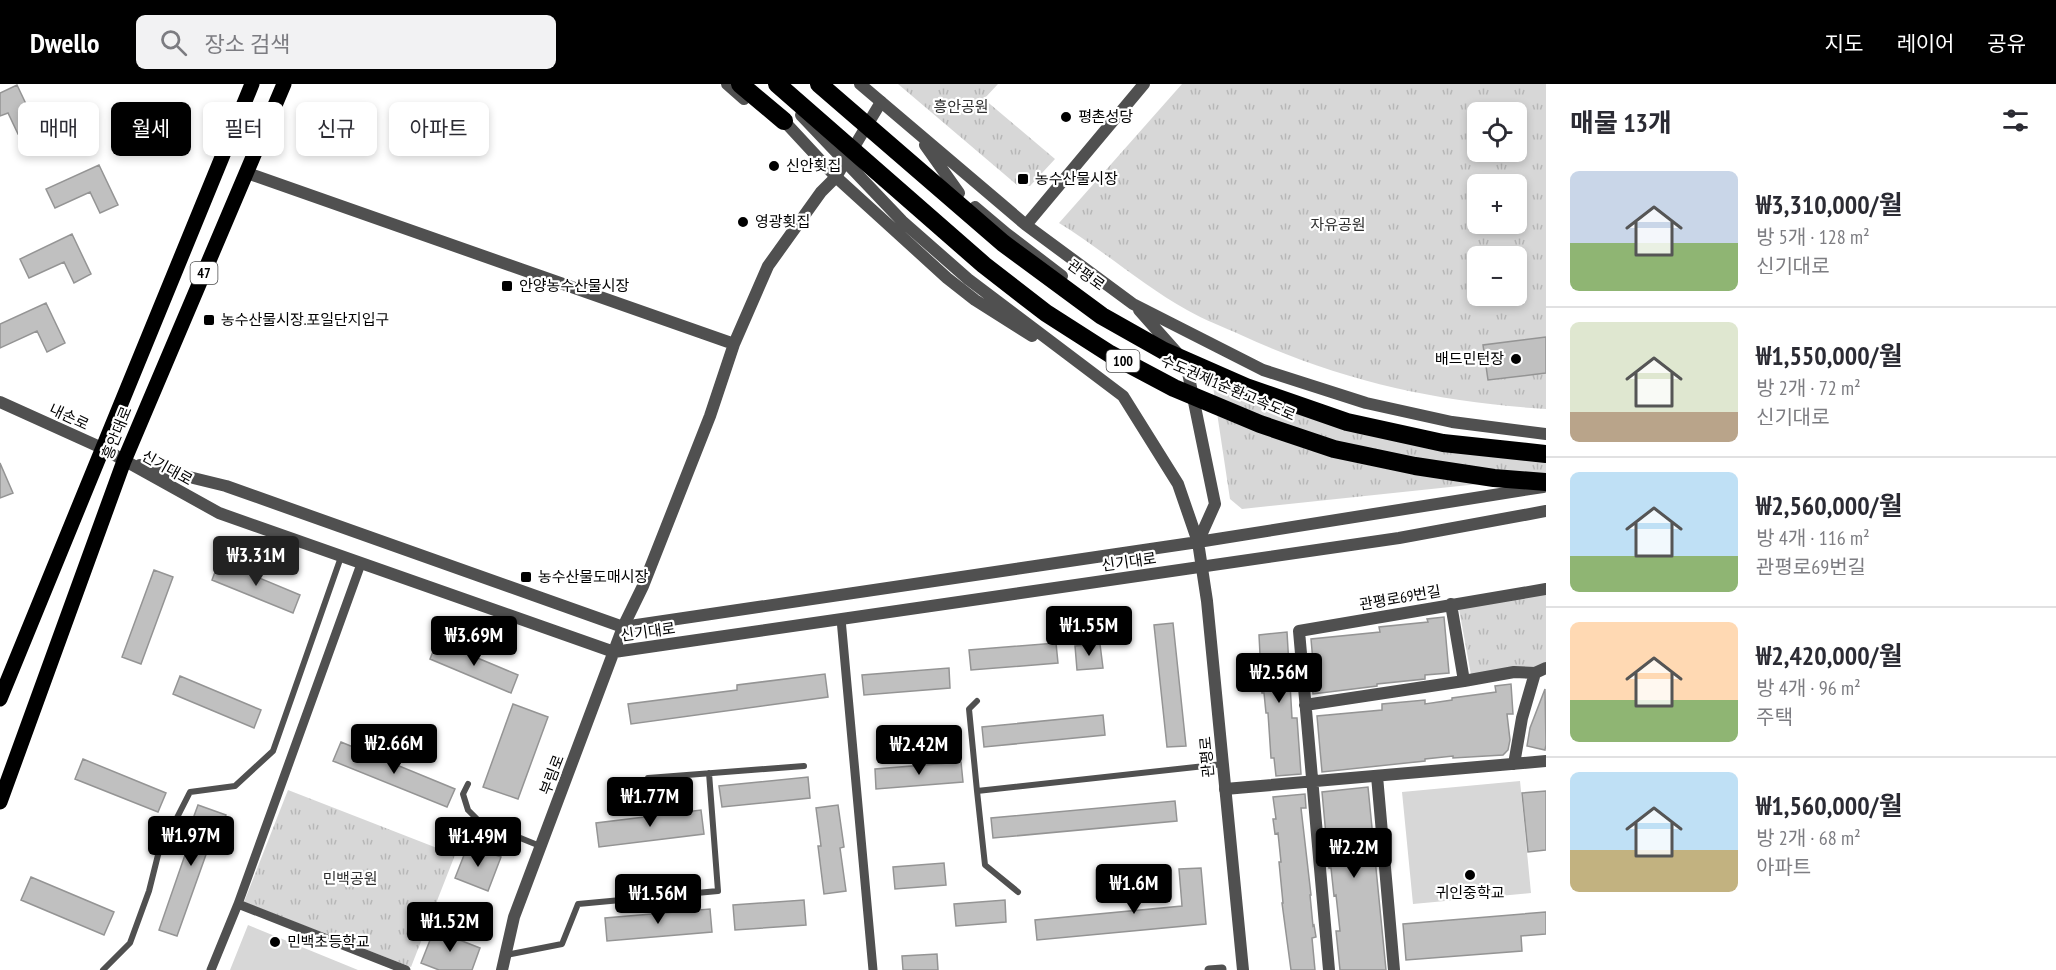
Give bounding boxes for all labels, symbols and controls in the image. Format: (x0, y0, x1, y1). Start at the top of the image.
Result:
search box (136, 15, 556, 69)
text: Dwello (30, 24, 100, 61)
icon: search (157, 26, 190, 59)
text: 장소 검색 (205, 30, 290, 58)
text: 지도 (1825, 30, 1863, 57)
text: 레이어 (1896, 30, 1954, 57)
text: 공유 (1987, 30, 2026, 57)
park label: 흥안공원 (933, 97, 989, 116)
chip: 매매 (18, 102, 99, 156)
chip: 월세 (111, 102, 191, 156)
chip: 필터 (203, 102, 284, 156)
chip: 신규 (296, 102, 377, 156)
chip: 아파트 (389, 102, 489, 156)
map controls (1467, 102, 1527, 306)
button: locate (1467, 102, 1527, 162)
icon: filters (1999, 104, 2032, 137)
text: 매물 13개 (1570, 106, 1672, 139)
place label: 평촌성당 (1078, 107, 1133, 126)
marker: 평촌성당 (1059, 110, 1073, 124)
place label: 신안횟집 (786, 156, 841, 175)
marker: 신안횟집 (767, 159, 781, 173)
place label: 농수산물시장 (1035, 169, 1118, 188)
marker: 농수산물시장 (1016, 172, 1030, 186)
button: + (1467, 174, 1527, 234)
text: ₩3,310,000/월 (1756, 188, 1903, 221)
icon: home (1618, 195, 1690, 267)
place label: 영광횟집 (755, 212, 810, 231)
marker: 영광횟집 (736, 215, 750, 229)
park label: 자유공원 (1310, 215, 1366, 234)
text: 방 5개 · 128 m² (1756, 224, 1870, 250)
button: − (1467, 246, 1527, 306)
text: 신기대로 (1756, 253, 1830, 279)
street label: 관평로 (1064, 255, 1109, 294)
road number: 47 (190, 262, 218, 284)
place label: 안양농수산물시장 (519, 276, 630, 295)
marker: 안양농수산물시장 (500, 279, 514, 293)
place label: 농수산물시장.포일단지입구 (221, 310, 389, 329)
marker: 농수산물시장.포일단지입구 (202, 313, 216, 327)
text: ₩1,550,000/월 (1756, 339, 1903, 372)
icon: home (1618, 346, 1690, 418)
place label: 배드민턴장 (1435, 349, 1504, 368)
road number: 100 (1106, 350, 1140, 372)
street label: 수도권제1순환고속도로 (1158, 351, 1299, 425)
marker: 배드민턴장 (1509, 352, 1523, 366)
text: 방 2개 · 72 m² (1756, 375, 1861, 401)
street label: 내손로 (46, 399, 92, 434)
street label: 흥안대로 (97, 404, 136, 462)
text: 신기대로 (1756, 404, 1830, 430)
street label: 신기대로 (138, 446, 196, 489)
text: ₩2,560,000/월 (1756, 489, 1903, 522)
icon: home (1618, 496, 1690, 568)
text: 방 4개 · 116 m² (1756, 525, 1870, 551)
pin: ₩3.31M (207, 536, 305, 587)
text: ₩3.31M (227, 542, 285, 568)
street label: 신기대로 (1100, 548, 1158, 575)
text: 관평로69번길 (1756, 554, 1866, 580)
place label: 농수산물도매시장 (538, 567, 649, 586)
marker: 농수산물도매시장 (519, 570, 533, 584)
street label: 관평로69번길 (1358, 581, 1442, 614)
pin: ₩1.55M (1040, 606, 1138, 657)
text: ₩1.55M (1060, 612, 1118, 638)
pin: ₩3.69M (425, 616, 523, 667)
street label: 신기대로 (619, 618, 677, 645)
text: ₩3.69M (445, 622, 503, 648)
text: ₩2,420,000/월 (1756, 639, 1903, 672)
icon: home (1618, 646, 1690, 718)
pin: ₩2.56M (1230, 653, 1328, 704)
text: ₩2.56M (1250, 659, 1308, 685)
text: 방 4개 · 96 m² (1756, 675, 1861, 701)
text: 주택 (1756, 704, 1793, 730)
pin: ₩2.66M (345, 724, 443, 775)
pin: ₩2.42M (870, 725, 968, 776)
text: ₩2.66M (365, 730, 423, 756)
text: ₩2.42M (890, 731, 948, 757)
street label: 관평로 (1195, 736, 1218, 778)
street label: 부림로 (535, 752, 568, 798)
pin: ₩1.77M (601, 777, 699, 828)
text: ₩1.77M (621, 783, 679, 809)
text: ₩1,560,000/월 (1756, 789, 1903, 822)
icon: home (1618, 796, 1690, 868)
pin: ₩1.97M (142, 816, 240, 867)
pin: ₩1.49M (429, 817, 527, 868)
text: ₩1.97M (162, 822, 220, 848)
text: ₩1.49M (449, 823, 507, 849)
text: 방 2개 · 68 m² (1756, 825, 1861, 851)
pin: ₩2.2M (1312, 828, 1396, 879)
text: ₩2.2M (1330, 834, 1378, 860)
text: 아파트 (1756, 854, 1811, 880)
pin: ₩1.6M (1092, 864, 1176, 915)
marker: 귀인중학교 (1463, 868, 1477, 882)
park label: 민백공원 (322, 869, 378, 888)
text: ₩1.6M (1110, 870, 1158, 896)
pin: ₩1.56M (609, 874, 707, 925)
text: ₩1.56M (629, 880, 687, 906)
place label: 귀인중학교 (1435, 883, 1505, 902)
pin: ₩1.52M (401, 902, 499, 953)
text: ₩1.52M (421, 908, 479, 934)
place label: 민백초등학교 (287, 932, 370, 951)
marker: 민백초등학교 (268, 935, 282, 949)

